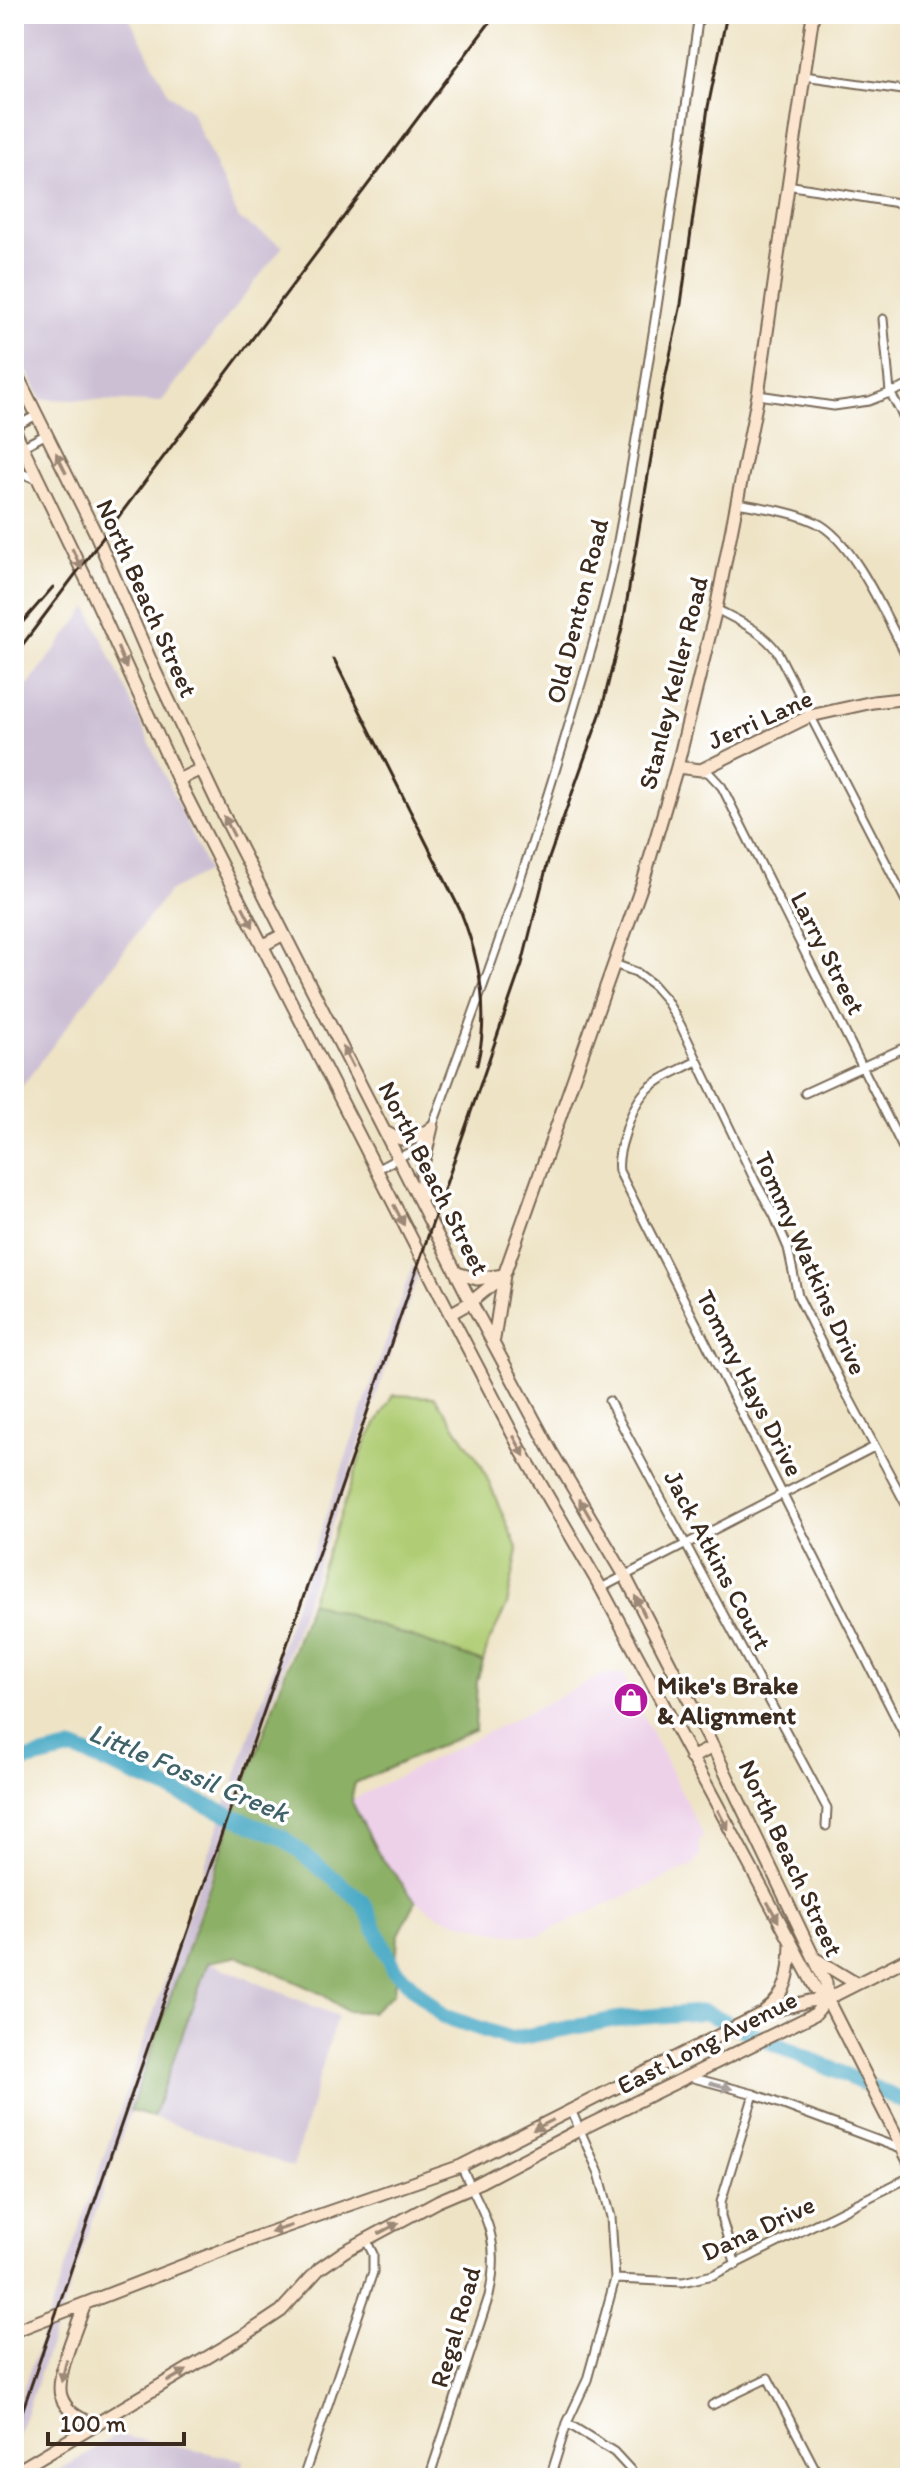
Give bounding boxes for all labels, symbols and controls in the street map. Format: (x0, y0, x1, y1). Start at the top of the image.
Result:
one-way arrow (54, 452, 68, 475)
street label: North Beach Street (89, 494, 205, 702)
street label: Old Denton Road (539, 515, 615, 707)
one-way arrow (70, 547, 84, 571)
street label: Stanley Keller Road (631, 573, 715, 793)
one-way arrow (115, 646, 128, 670)
street label: Jerri Lane (703, 682, 817, 756)
one-way arrow (222, 815, 235, 838)
street label: Larry Street (783, 886, 873, 1020)
one-way arrow (241, 906, 254, 929)
one-way arrow (341, 1046, 354, 1069)
street label: North Beach Street (371, 1076, 497, 1281)
street label: Tommy Watkins Drive (747, 1146, 875, 1380)
one-way arrow (393, 1204, 406, 1227)
street label: Tommy Hays Drive (689, 1284, 811, 1482)
one-way arrow (511, 1435, 525, 1457)
street label: Jack Atkins Court (657, 1464, 779, 1656)
one-way arrow (578, 1498, 592, 1520)
one-way arrow (633, 1595, 647, 1618)
place label: Mike's Brake & Alignment (657, 1669, 798, 1731)
shop icon: Mike's Brake & Alignment (612, 1681, 650, 1719)
water label: Little Fossil Creek (84, 1715, 295, 1830)
street label: North Beach Street (731, 1755, 851, 1962)
one-way arrow (716, 1808, 730, 1831)
one-way arrow (766, 1901, 780, 1923)
street label: East Long Avenue (612, 1983, 802, 2101)
one-way arrow (709, 2080, 734, 2092)
one-way arrow (531, 2118, 554, 2131)
street label: Dana Drive (696, 2188, 820, 2268)
one-way arrow (377, 2221, 400, 2235)
one-way arrow (269, 2223, 293, 2235)
street label: Regal Road (422, 2263, 488, 2391)
one-way arrow (58, 2358, 70, 2383)
one-way arrow (166, 2369, 189, 2383)
scale bar (48, 2396, 184, 2446)
text: 100 m (60, 2409, 126, 2438)

